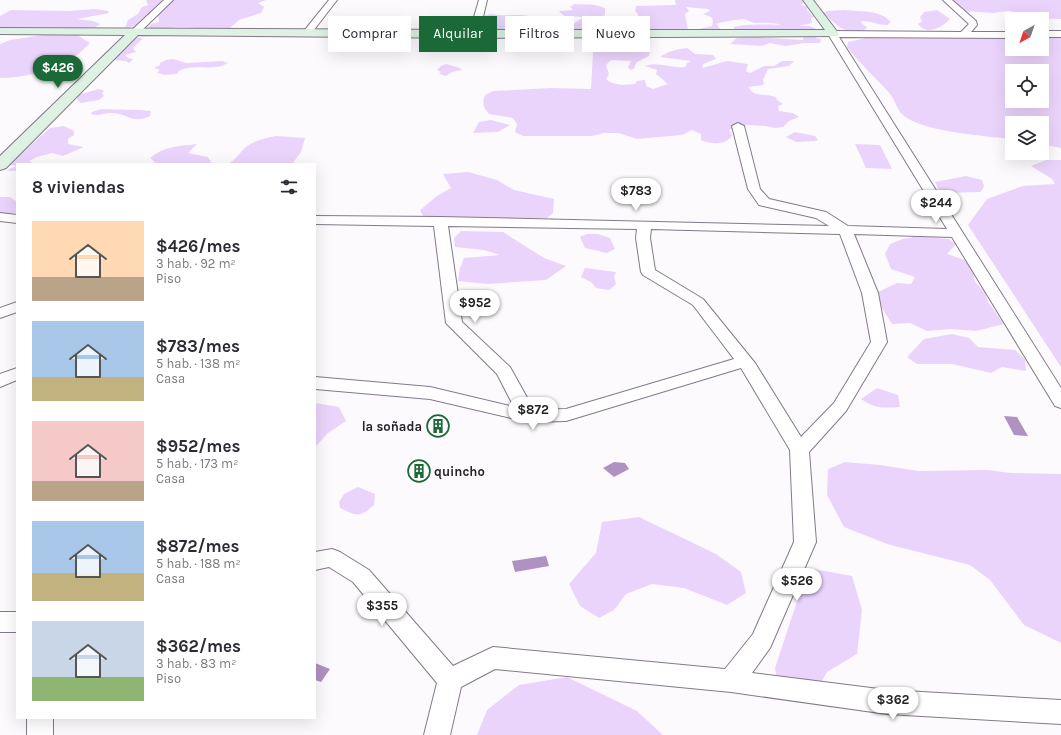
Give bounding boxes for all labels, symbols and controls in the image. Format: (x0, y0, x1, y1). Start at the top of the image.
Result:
north arrow (1005, 12, 1049, 56)
map controls (1005, 12, 1049, 160)
chip: Comprar (328, 16, 411, 52)
chip: Alquilar (419, 16, 497, 52)
chip: Filtros (505, 16, 574, 52)
chip: Nuevo (582, 16, 650, 52)
pin: $426 (34, 55, 82, 89)
text: $426 (42, 60, 74, 75)
button: locate (1005, 64, 1049, 108)
button: layers (1005, 116, 1049, 160)
icon: filters (278, 176, 300, 198)
text: 8 viviendas (32, 177, 125, 197)
pin: $783 (612, 178, 660, 212)
text: $783 (620, 183, 652, 198)
pin: $244 (912, 190, 960, 224)
text: $244 (920, 195, 952, 210)
text: $426/mes (156, 236, 241, 256)
icon: home (64, 237, 112, 285)
text: 3 hab. · 92 m² (156, 256, 236, 271)
text: Piso (156, 271, 181, 286)
pin: $952 (451, 290, 499, 324)
text: $952 (459, 295, 491, 310)
text: $783/mes (156, 336, 240, 356)
icon: home (64, 337, 112, 385)
text: 5 hab. · 138 m² (156, 356, 240, 371)
text: Casa (156, 371, 185, 386)
pin: $872 (509, 397, 557, 431)
text: $872 (517, 402, 549, 417)
building icon: la soñada (425, 413, 451, 439)
place label: la soñada (362, 419, 422, 434)
text: $952/mes (156, 436, 240, 456)
icon: home (64, 437, 112, 485)
text: 5 hab. · 173 m² (156, 456, 239, 471)
building icon: quincho (406, 458, 432, 484)
place label: quincho (434, 464, 485, 480)
text: Casa (156, 471, 185, 486)
text: $872/mes (156, 536, 240, 556)
icon: home (64, 537, 112, 585)
text: 5 hab. · 188 m² (156, 556, 241, 571)
pin: $526 (773, 568, 821, 602)
text: Casa (156, 571, 185, 586)
text: $526 (781, 573, 813, 588)
pin: $355 (358, 593, 406, 627)
text: $355 (366, 598, 398, 613)
text: $362/mes (156, 636, 241, 656)
icon: home (64, 637, 112, 685)
text: 3 hab. · 83 m² (156, 656, 236, 671)
text: Piso (156, 671, 181, 686)
pin: $362 (869, 687, 917, 721)
text: $362 (877, 692, 909, 707)

